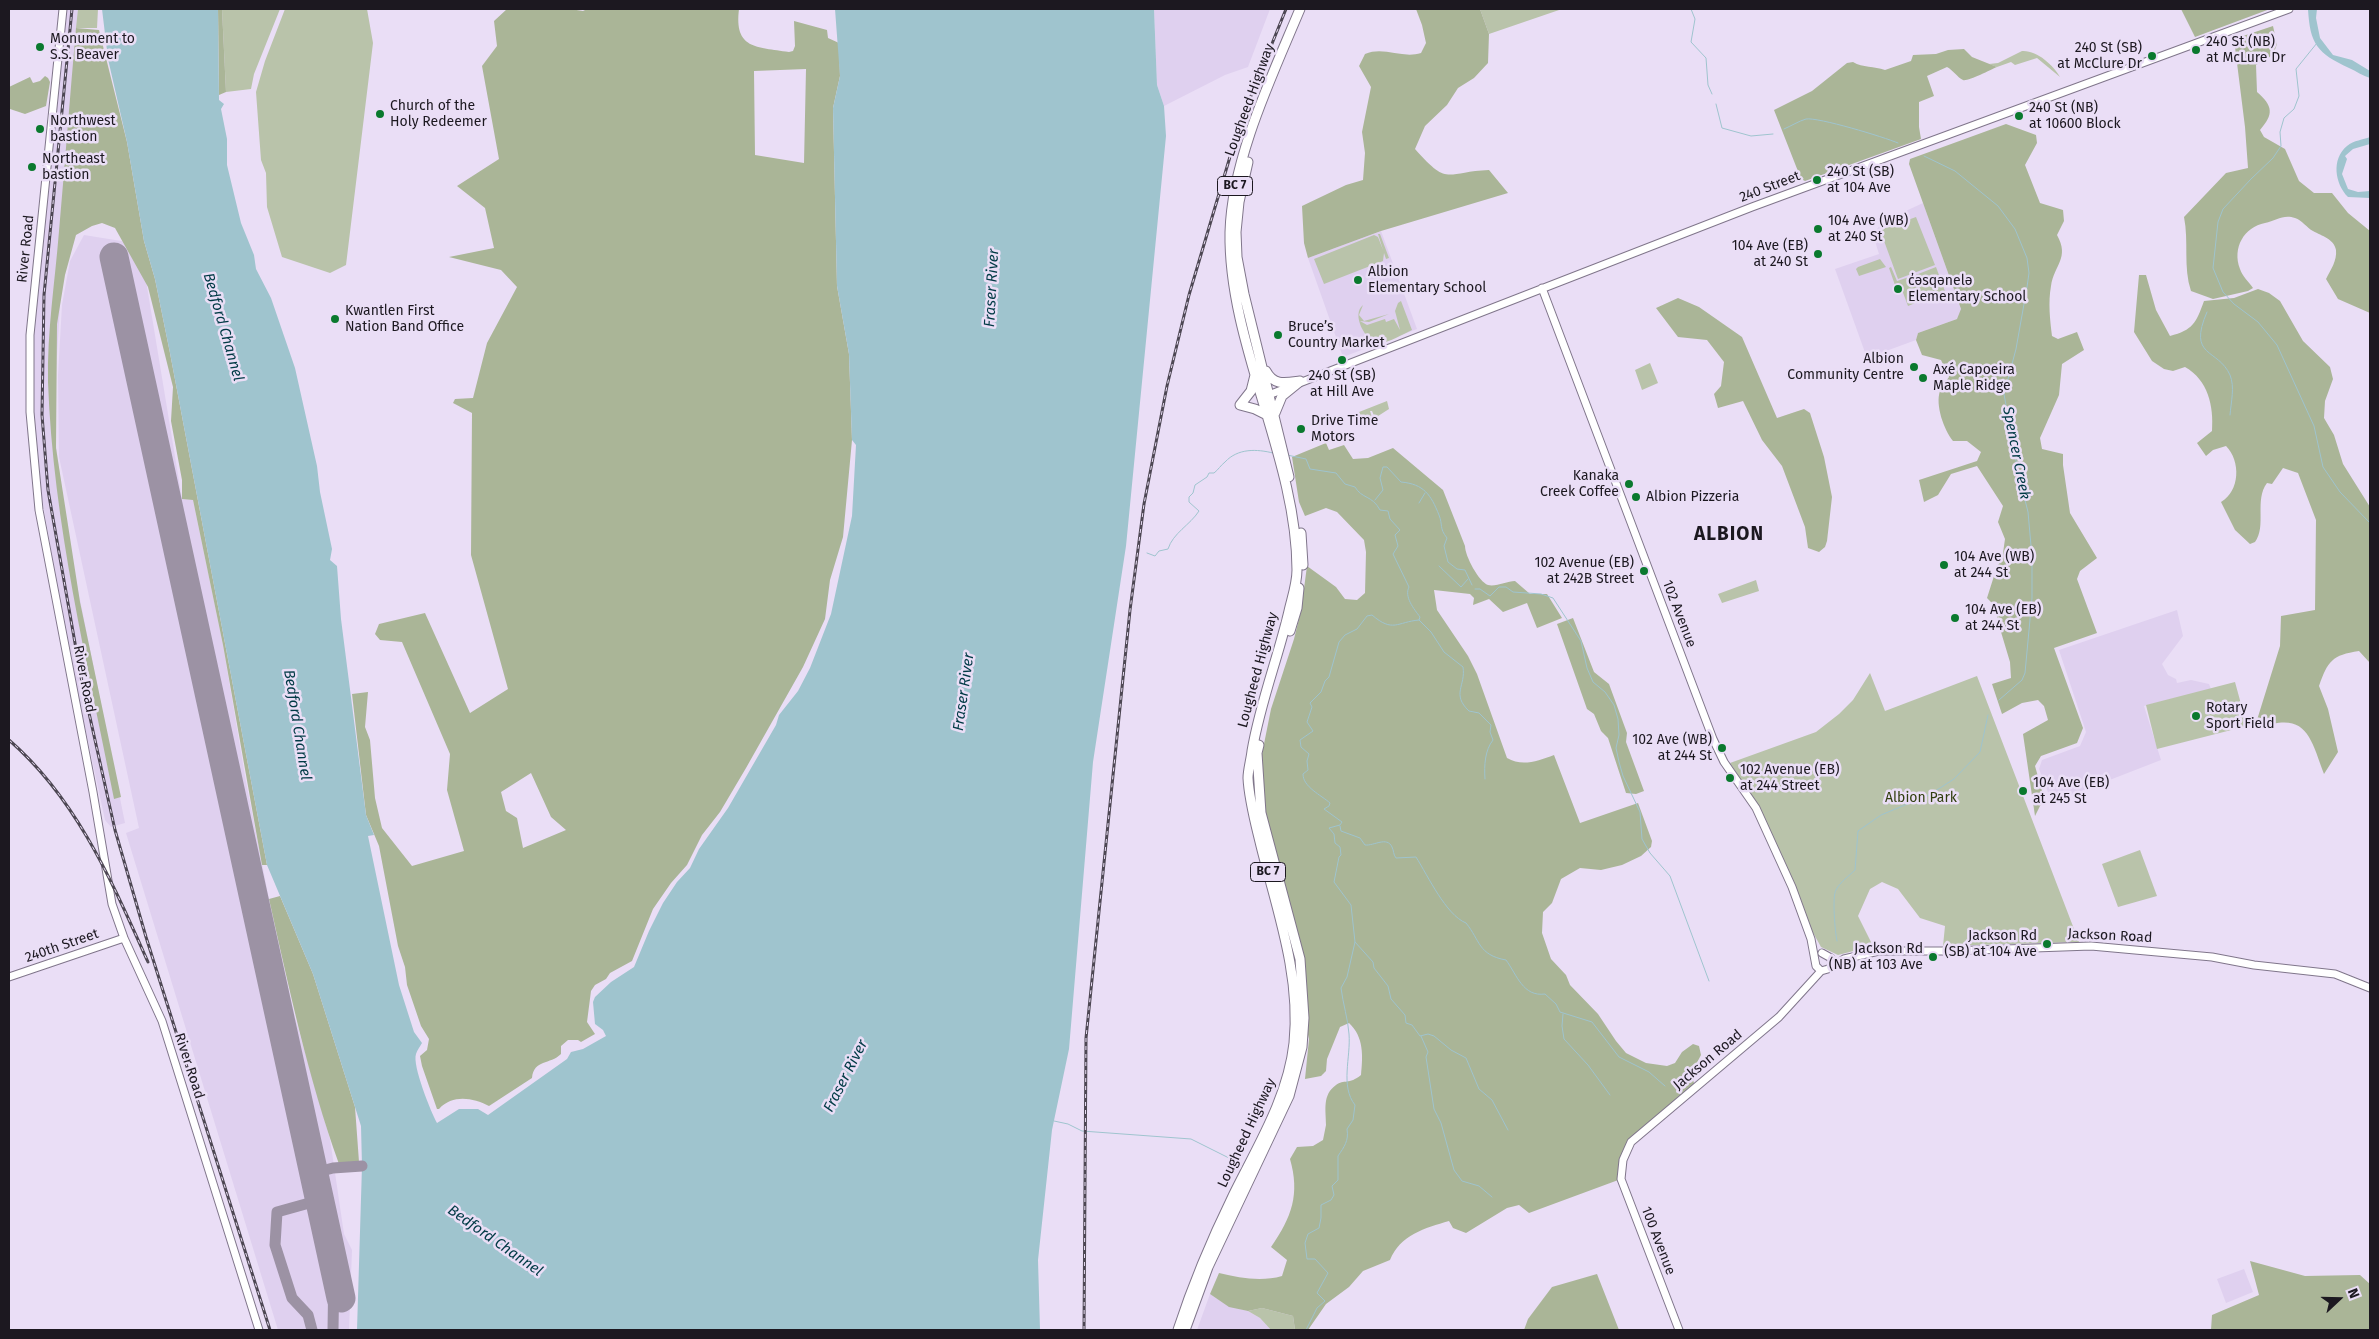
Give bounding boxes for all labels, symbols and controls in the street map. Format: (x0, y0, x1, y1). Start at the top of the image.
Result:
place label: Monument to S.S. Beaver (50, 31, 135, 64)
place label: 240 St (NB) at McLure Dr (2206, 34, 2286, 66)
place label: 240 St (SB) at McClure Dr (2057, 40, 2142, 72)
marker: Monument to S.S. Beaver (34, 41, 46, 53)
street label: Lougheed Highway (1222, 41, 1278, 159)
marker: 240 St (NB) at McLure Dr (2190, 44, 2202, 56)
marker: 240 St (SB) at McClure Dr (2146, 50, 2158, 62)
place label: Church of the Holy Redeemer (390, 98, 487, 130)
place label: 240 St (NB) at 10600 Block (2029, 100, 2121, 132)
marker: Church of the Holy Redeemer (374, 108, 386, 120)
marker: 240 St (NB) at 10600 Block (2013, 110, 2025, 122)
place label: Northwest bastion (50, 113, 116, 146)
marker: Northwest bastion (34, 123, 46, 135)
place label: Northeast bastion (42, 151, 105, 184)
marker: Northeast bastion (26, 161, 38, 173)
place label: 240 St (SB) at 104 Ave (1827, 164, 1894, 196)
street label: 240 Street (1737, 168, 1803, 206)
marker: 240 St (SB) at 104 Ave (1811, 174, 1823, 186)
road number: BC 7 (1218, 177, 1252, 196)
place label: 104 Ave (WB) at 240 St (1828, 213, 1908, 246)
street label: River Road (14, 214, 38, 284)
marker: 104 Ave (WB) at 240 St (1812, 223, 1824, 235)
place label: 104 Ave (EB) at 240 St (1732, 238, 1808, 270)
water label: Fraser River (981, 248, 1003, 328)
marker: 104 Ave (EB) at 240 St (1812, 248, 1824, 260)
place label: Albion Elementary School (1368, 264, 1486, 296)
water label: Bedford Channel (199, 271, 247, 383)
place label: c̓əsqənelə Elementary School (1908, 273, 2026, 306)
marker: Albion Elementary School (1352, 274, 1364, 286)
marker: c̓əsqənelə Elementary School (1892, 283, 1904, 295)
place label: Kwantlen First Nation Band Office (345, 303, 464, 336)
marker: Kwantlen First Nation Band Office (329, 313, 341, 325)
place label: Bruce’s Country Market (1288, 319, 1385, 352)
marker: Bruce’s Country Market (1272, 329, 1284, 341)
place label: Albion Community Centre (1787, 351, 1904, 384)
marker: 240 St (SB) at Hill Ave (1336, 354, 1348, 366)
marker: Albion Community Centre (1908, 361, 1920, 373)
place label: Axé Capoeira Maple Ridge (1933, 362, 2015, 394)
place label: 240 St (SB) at Hill Ave (1308, 368, 1376, 401)
marker: Axé Capoeira Maple Ridge (1917, 372, 1929, 384)
water label: Spencer Creek (1998, 405, 2034, 501)
place label: Drive Time Motors (1311, 413, 1378, 446)
marker: Drive Time Motors (1295, 423, 1307, 435)
place label: Kanaka Creek Coffee (1540, 468, 1619, 501)
marker: Kanaka Creek Coffee (1623, 478, 1635, 490)
place label: Albion Pizzeria (1646, 489, 1739, 505)
marker: Albion Pizzeria (1630, 491, 1642, 503)
district label: ALBION (1693, 524, 1765, 546)
place label: 104 Ave (WB) at 244 St (1954, 549, 2034, 582)
place label: 102 Avenue (EB) at 242B Street (1534, 555, 1634, 588)
marker: 104 Ave (WB) at 244 St (1938, 559, 1950, 571)
marker: 102 Avenue (EB) at 242B Street (1638, 565, 1650, 577)
street label: 102 Avenue (1658, 578, 1700, 650)
place label: 104 Ave (EB) at 244 St (1965, 602, 2041, 634)
street label: Lougheed Highway (1235, 610, 1281, 730)
marker: 104 Ave (EB) at 244 St (1949, 612, 1961, 624)
street label: River Road (69, 644, 99, 714)
water label: Fraser River (950, 652, 978, 732)
water label: Bedford Channel (279, 668, 315, 782)
place label: Rotary Sport Field (2206, 700, 2275, 732)
marker: Rotary Sport Field (2190, 710, 2202, 722)
place label: 102 Ave (WB) at 244 St (1632, 732, 1712, 764)
marker: 102 Ave (WB) at 244 St (1716, 742, 1728, 754)
place label: 102 Avenue (EB) at 244 Street (1740, 762, 1840, 794)
marker: 102 Avenue (EB) at 244 Street (1724, 772, 1736, 784)
place label: 104 Ave (EB) at 245 St (2033, 775, 2109, 808)
marker: 104 Ave (EB) at 245 St (2017, 785, 2029, 797)
park label: Albion Park (1885, 790, 1957, 806)
road number: BC 7 (1250, 862, 1286, 882)
street label: Jackson Road (2067, 925, 2153, 947)
street label: 240th Street (23, 926, 101, 966)
place label: Jackson Rd (SB) at 104 Ave (1944, 928, 2037, 960)
marker: Jackson Rd (SB) at 104 Ave (2041, 938, 2053, 950)
place label: Jackson Rd (NB) at 103 Ave (1829, 941, 1923, 974)
marker: Jackson Rd (NB) at 103 Ave (1927, 951, 1939, 963)
street label: Jackson Road (1670, 1026, 1746, 1094)
street label: River Road (170, 1031, 208, 1101)
water label: Fraser River (820, 1037, 872, 1115)
street label: Lougheed Highway (1214, 1076, 1280, 1190)
water label: Bedford Channel (444, 1202, 546, 1280)
street label: 100 Avenue (1637, 1204, 1679, 1278)
north arrow (2314, 1274, 2364, 1324)
text: N (2344, 1286, 2363, 1301)

